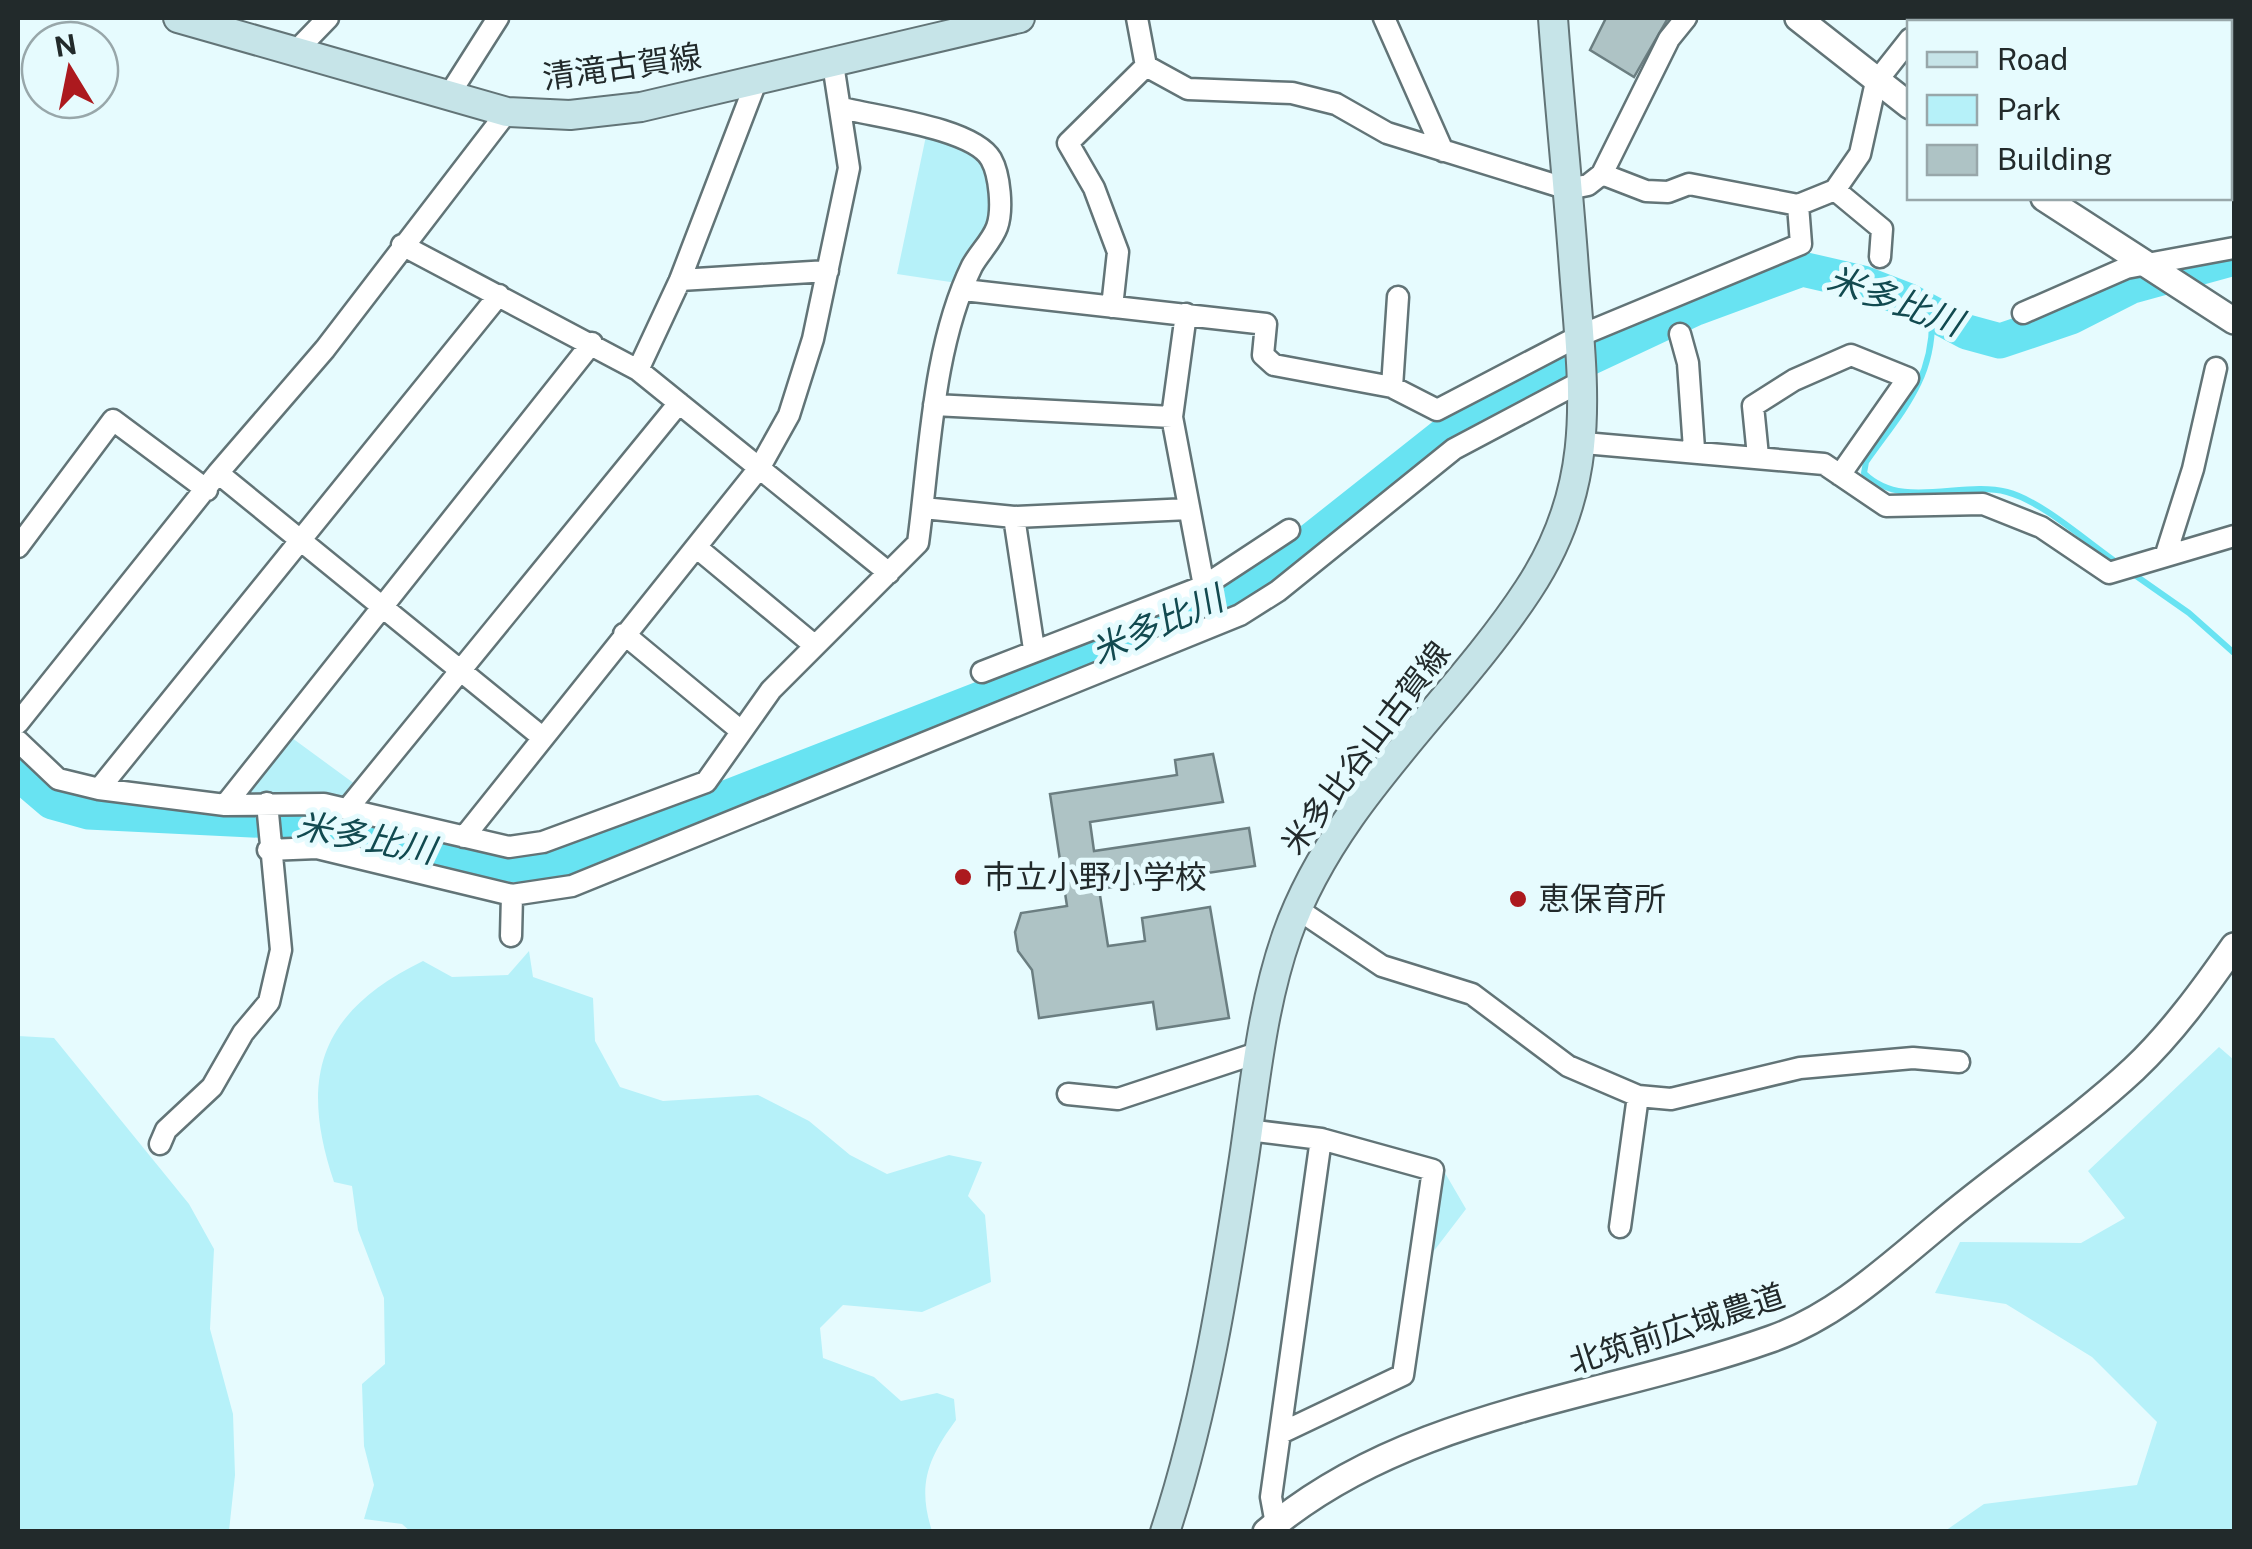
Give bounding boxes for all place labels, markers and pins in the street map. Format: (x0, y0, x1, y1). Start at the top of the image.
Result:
place label: 市立小野小学校 (983, 858, 1207, 895)
marker: 市立小野小学校 (952, 866, 974, 888)
place label: 恵保育所 (1538, 880, 1666, 917)
marker: 恵保育所 (1507, 888, 1529, 910)

